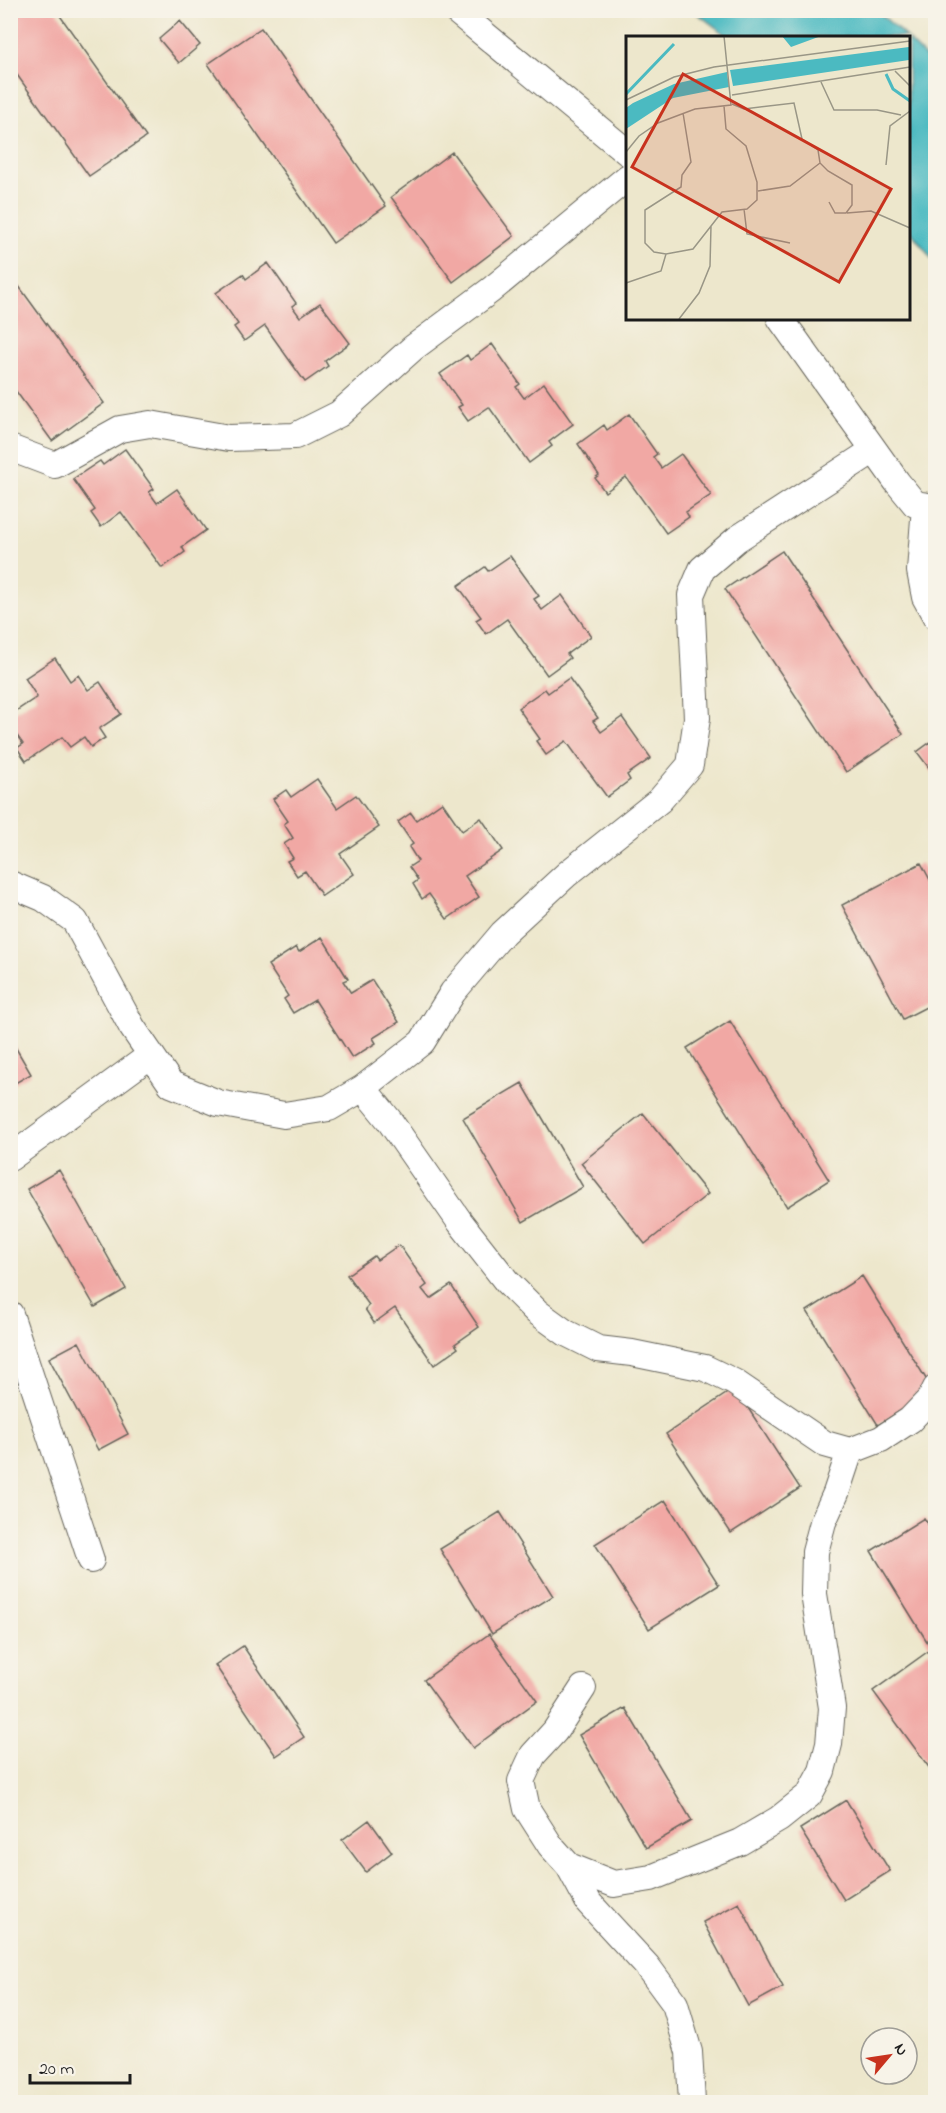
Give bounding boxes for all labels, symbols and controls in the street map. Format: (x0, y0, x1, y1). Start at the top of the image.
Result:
inset map (626, 36, 910, 320)
north arrow (859, 2026, 919, 2086)
text: N (887, 2039, 914, 2060)
scale bar (30, 2047, 130, 2085)
text: 20 m (39, 2057, 74, 2083)

